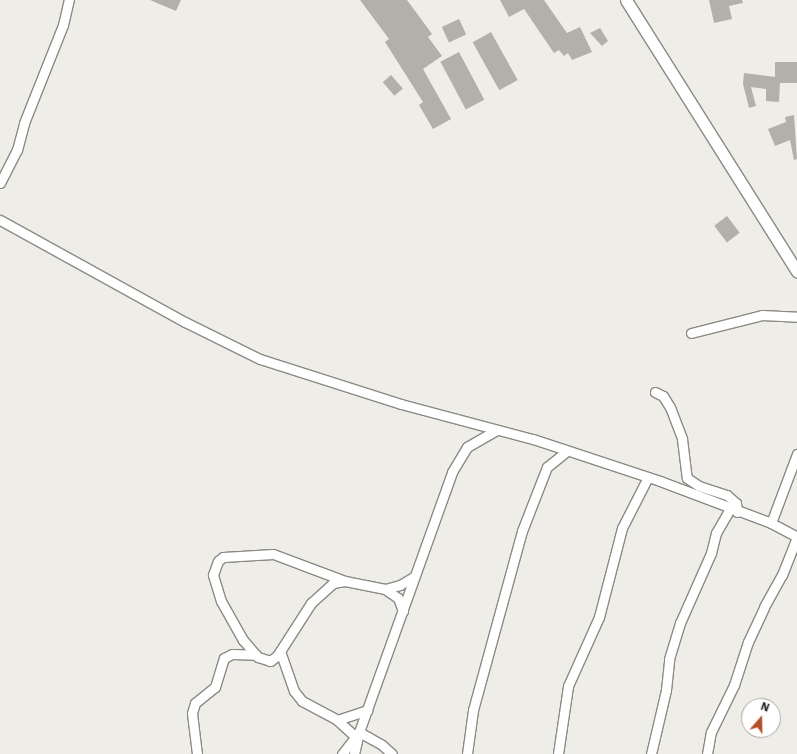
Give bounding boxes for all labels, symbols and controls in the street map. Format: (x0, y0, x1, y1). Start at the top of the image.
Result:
north arrow (741, 698, 781, 738)
text: N (759, 700, 771, 715)

